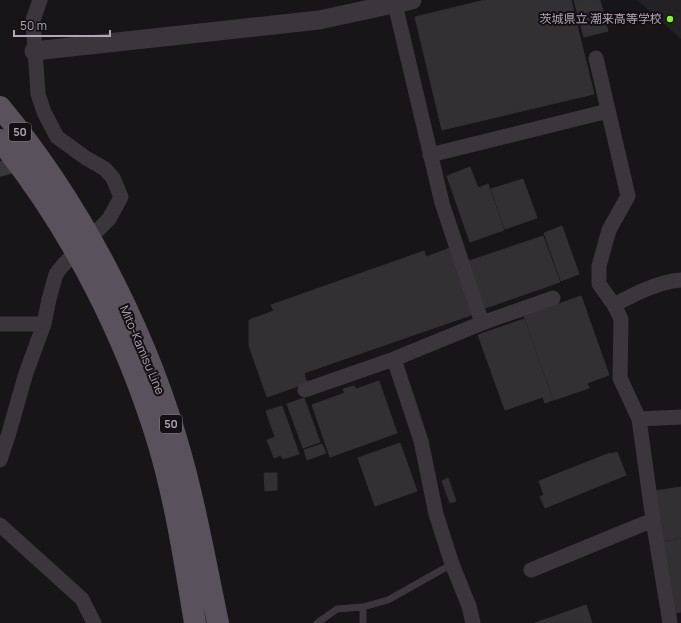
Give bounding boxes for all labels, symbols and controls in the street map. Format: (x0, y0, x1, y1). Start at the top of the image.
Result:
place label: 茨城県立 潮来高等学校 (540, 10, 662, 27)
scale bar (14, 12, 110, 38)
marker: 茨城県立 潮来高等学校 (665, 14, 675, 24)
text: 50 m (20, 17, 47, 34)
road number: 50 (9, 123, 31, 141)
street label: Mito-Kamisu Line (116, 303, 169, 397)
road number: 50 (160, 415, 182, 433)

